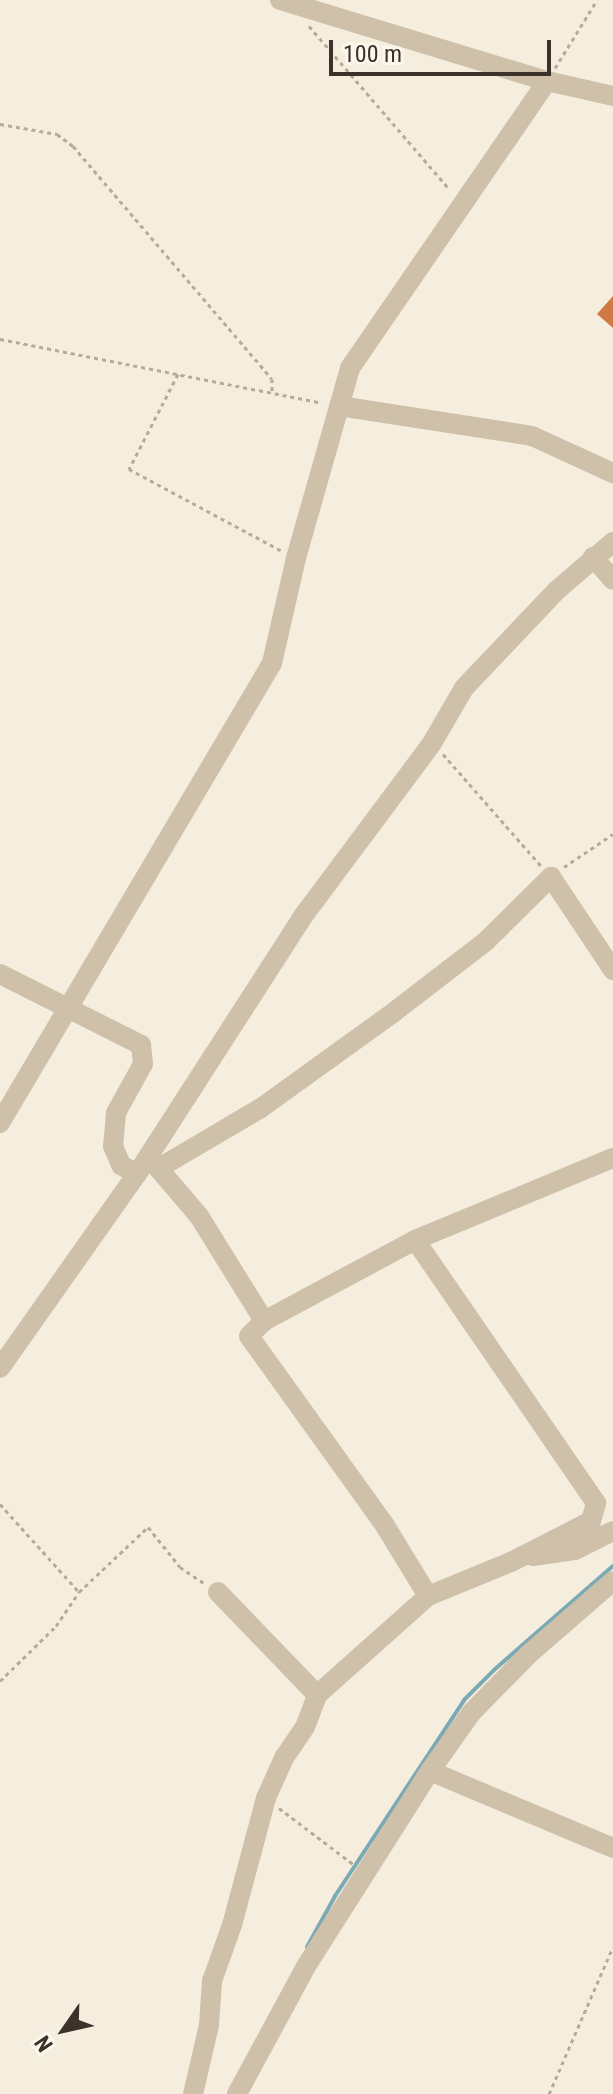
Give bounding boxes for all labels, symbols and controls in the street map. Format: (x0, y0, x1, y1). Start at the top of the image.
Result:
scale bar (333, 24, 555, 74)
text: 100 m (343, 40, 402, 68)
north arrow (24, 1990, 104, 2070)
text: N (30, 2031, 58, 2056)

